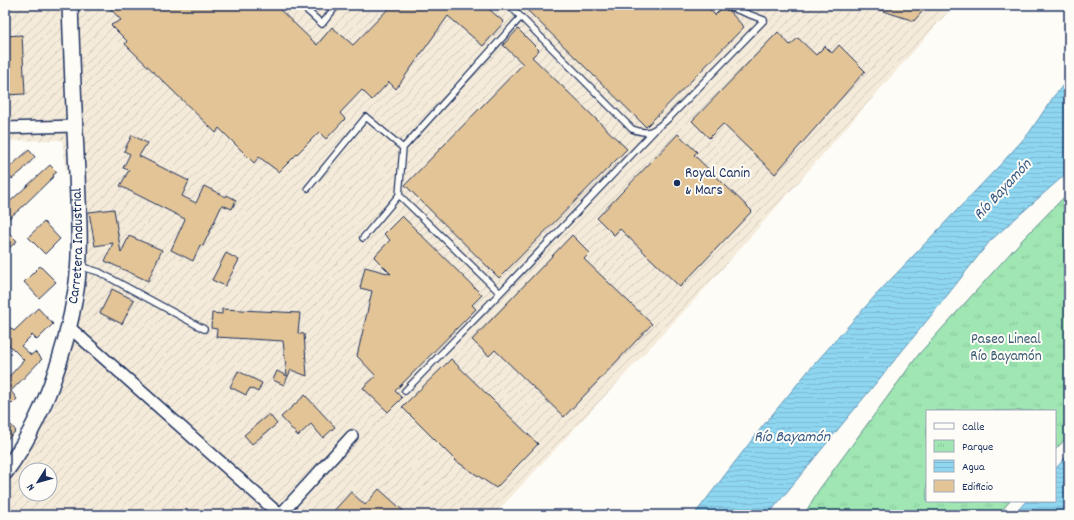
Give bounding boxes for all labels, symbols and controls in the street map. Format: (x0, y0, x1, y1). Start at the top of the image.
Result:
water label: Río Bayamón (969, 154, 1038, 226)
place label: Royal Canin & Mars (685, 163, 750, 202)
marker: Royal Canin & Mars (672, 178, 682, 188)
street label: Carretera Industrial (63, 187, 90, 306)
park label: Paseo Lineal Río Bayamón (970, 329, 1042, 368)
legend (926, 410, 1056, 502)
text: Calle (962, 419, 985, 436)
water label: Río Bayamón (754, 426, 831, 449)
text: Parque (962, 439, 993, 456)
text: Agua (962, 459, 985, 476)
north arrow (18, 462, 58, 502)
text: N (23, 479, 40, 494)
text: Edificio (962, 479, 993, 496)

